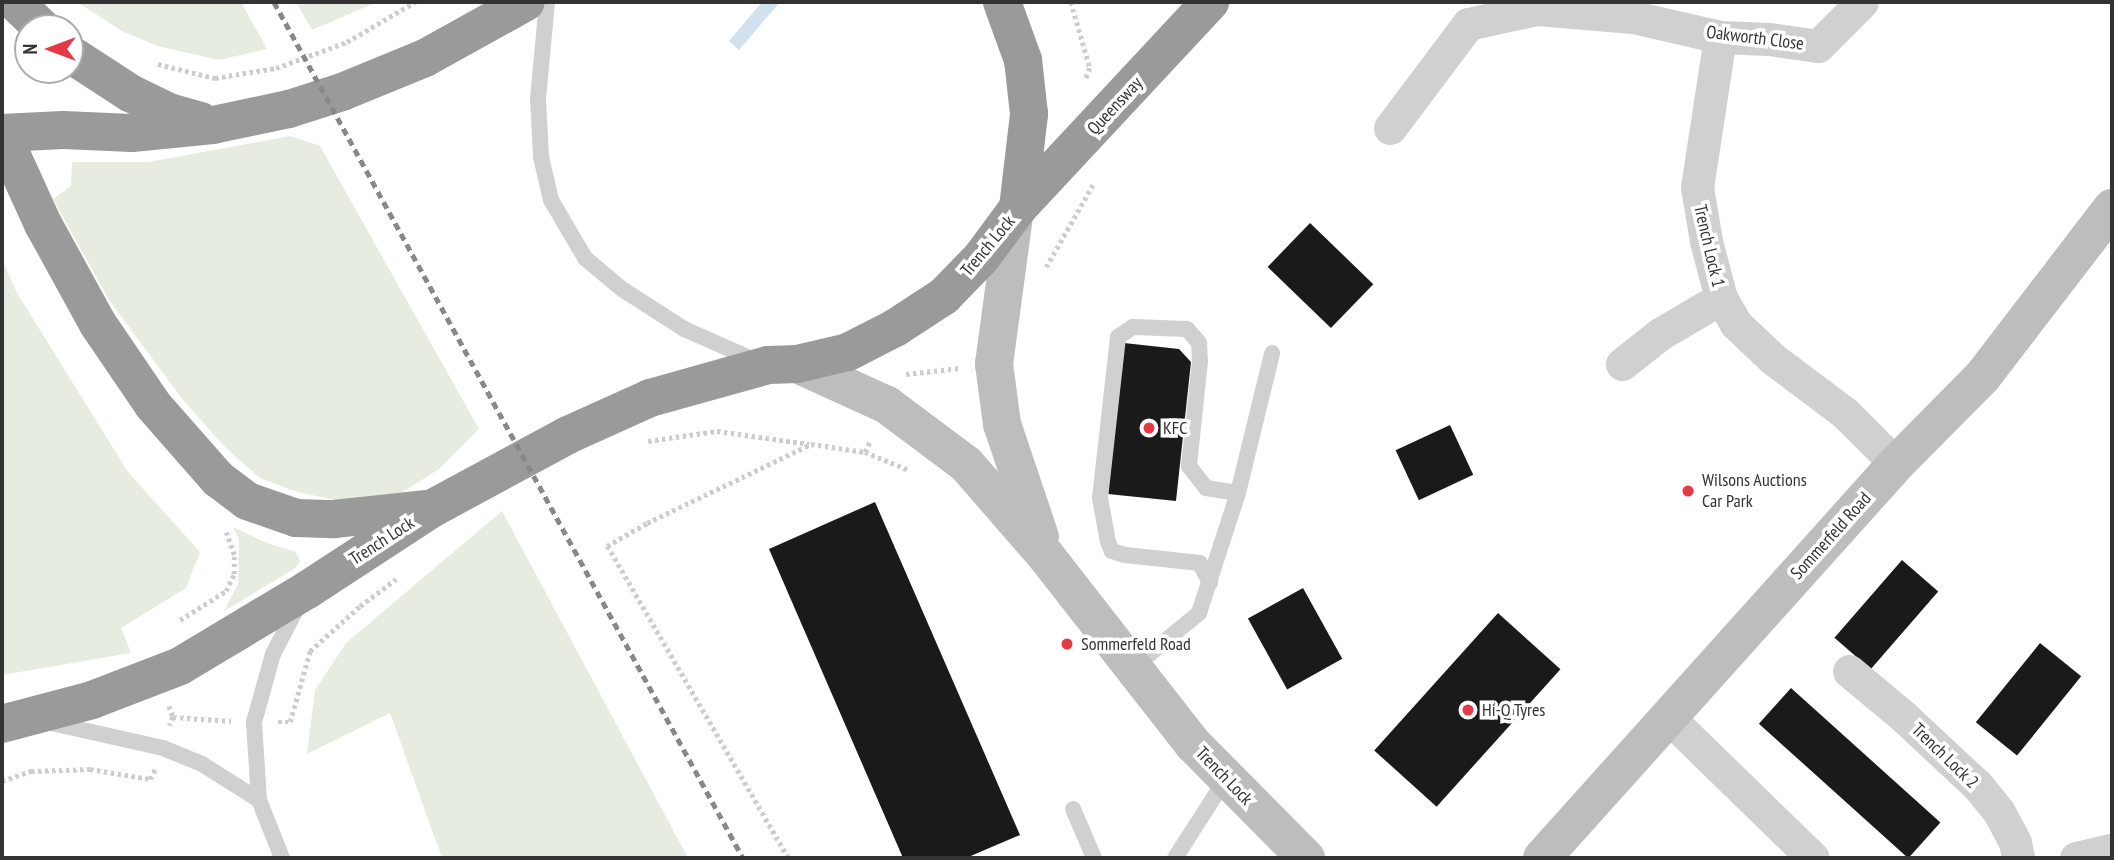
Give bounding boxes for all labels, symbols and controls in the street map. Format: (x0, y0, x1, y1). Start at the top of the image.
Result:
north arrow (14, 14, 84, 84)
street label: Oakworth Close (1705, 21, 1805, 55)
text: N (18, 44, 42, 54)
street label: Queensway (1083, 73, 1147, 139)
street label: Trench Lock 1 (1689, 202, 1729, 290)
street label: Trench Lock (956, 211, 1020, 281)
place label: KFC (1163, 417, 1188, 439)
marker: KFC (1141, 420, 1157, 436)
place label: Wilsons Auctions Car Park (1702, 470, 1807, 512)
marker: Wilsons Auctions Car Park (1680, 483, 1696, 499)
street label: Sommerfeld Road (1786, 488, 1876, 584)
street label: Trench Lock (346, 512, 418, 570)
place label: Sommerfeld Road (1081, 633, 1191, 655)
marker: Sommerfeld Road (1059, 636, 1075, 652)
place label: Hi-Q Tyres (1482, 699, 1546, 721)
marker: Hi-Q Tyres (1460, 702, 1476, 718)
street label: Trench Lock 2 (1907, 719, 1983, 793)
street label: Trench Lock (1191, 742, 1257, 810)

